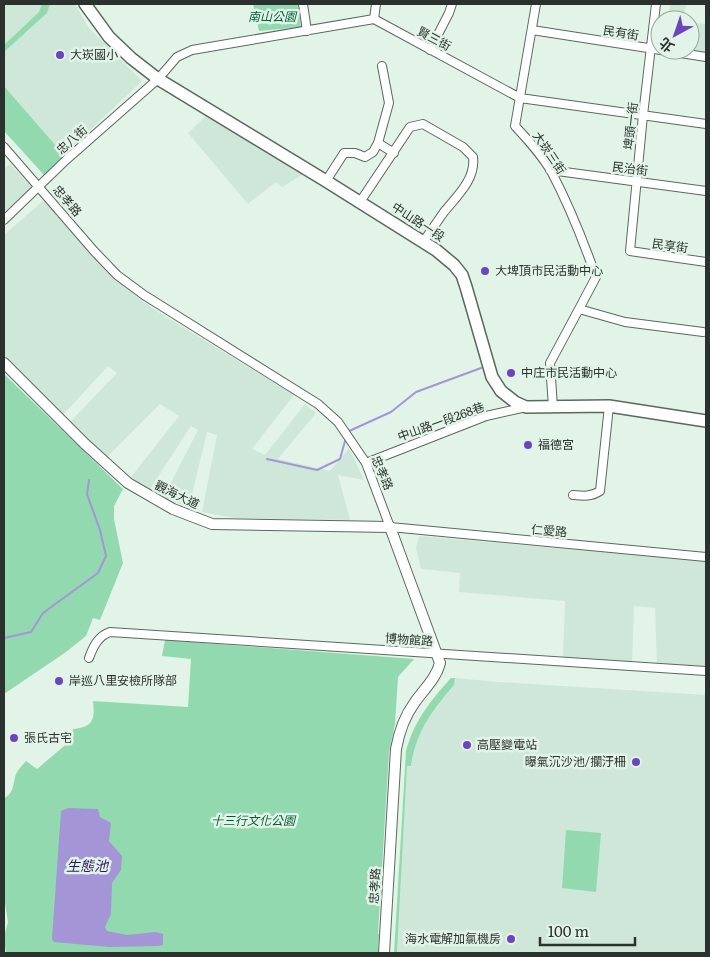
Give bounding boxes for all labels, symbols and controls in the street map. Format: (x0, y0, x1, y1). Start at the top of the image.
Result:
park label: 南山公園 (248, 7, 298, 25)
north arrow (650, 10, 700, 60)
street label: 民有街 (602, 20, 640, 44)
street label: 賢三街 (414, 22, 455, 55)
text: 北 (654, 34, 678, 58)
place label: 大崁國小 (70, 45, 118, 63)
marker: 大崁國小 (54, 49, 66, 61)
street label: 埤頭一街 (619, 101, 641, 151)
street label: 忠八街 (52, 121, 91, 158)
street label: 大崁三街 (529, 128, 571, 177)
street label: 民治街 (611, 157, 649, 179)
street label: 忠孝路 (49, 181, 86, 220)
street label: 中山路一段 (388, 197, 449, 245)
street label: 民享街 (651, 234, 689, 256)
place label: 大埤頂市民活動中心 (495, 261, 603, 279)
marker: 大埤頂市民活動中心 (479, 265, 491, 277)
place label: 中庄市民活動中心 (521, 363, 617, 381)
marker: 中庄市民活動中心 (505, 367, 517, 379)
street label: 中山路一段268巷 (395, 397, 487, 445)
place label: 福德宮 (538, 435, 574, 453)
marker: 福德宮 (522, 439, 534, 451)
street label: 忠孝路 (368, 453, 398, 493)
street label: 觀海大道 (152, 475, 203, 513)
street label: 仁愛路 (530, 519, 568, 541)
street label: 博物館路 (384, 628, 434, 650)
place label: 岸巡八里安檢所隊部 (69, 671, 177, 689)
marker: 岸巡八里安檢所隊部 (53, 675, 65, 687)
place label: 張氏古宅 (24, 728, 72, 746)
marker: 張氏古宅 (8, 732, 20, 744)
place label: 高壓變電站 (477, 735, 537, 753)
marker: 高壓變電站 (461, 739, 473, 751)
place label: 曝氣沉沙池/攔汙柵 (525, 752, 626, 770)
marker: 曝氣沉沙池/攔汙柵 (630, 756, 642, 768)
park label: 十三行文化公園 (211, 811, 297, 829)
water label: 生態池 (66, 855, 110, 875)
street label: 忠孝路 (364, 867, 384, 904)
scale bar (540, 914, 635, 946)
text: 100 m (548, 919, 589, 942)
place label: 海水電解加氯機房 (405, 929, 501, 947)
marker: 海水電解加氯機房 (505, 933, 517, 945)

